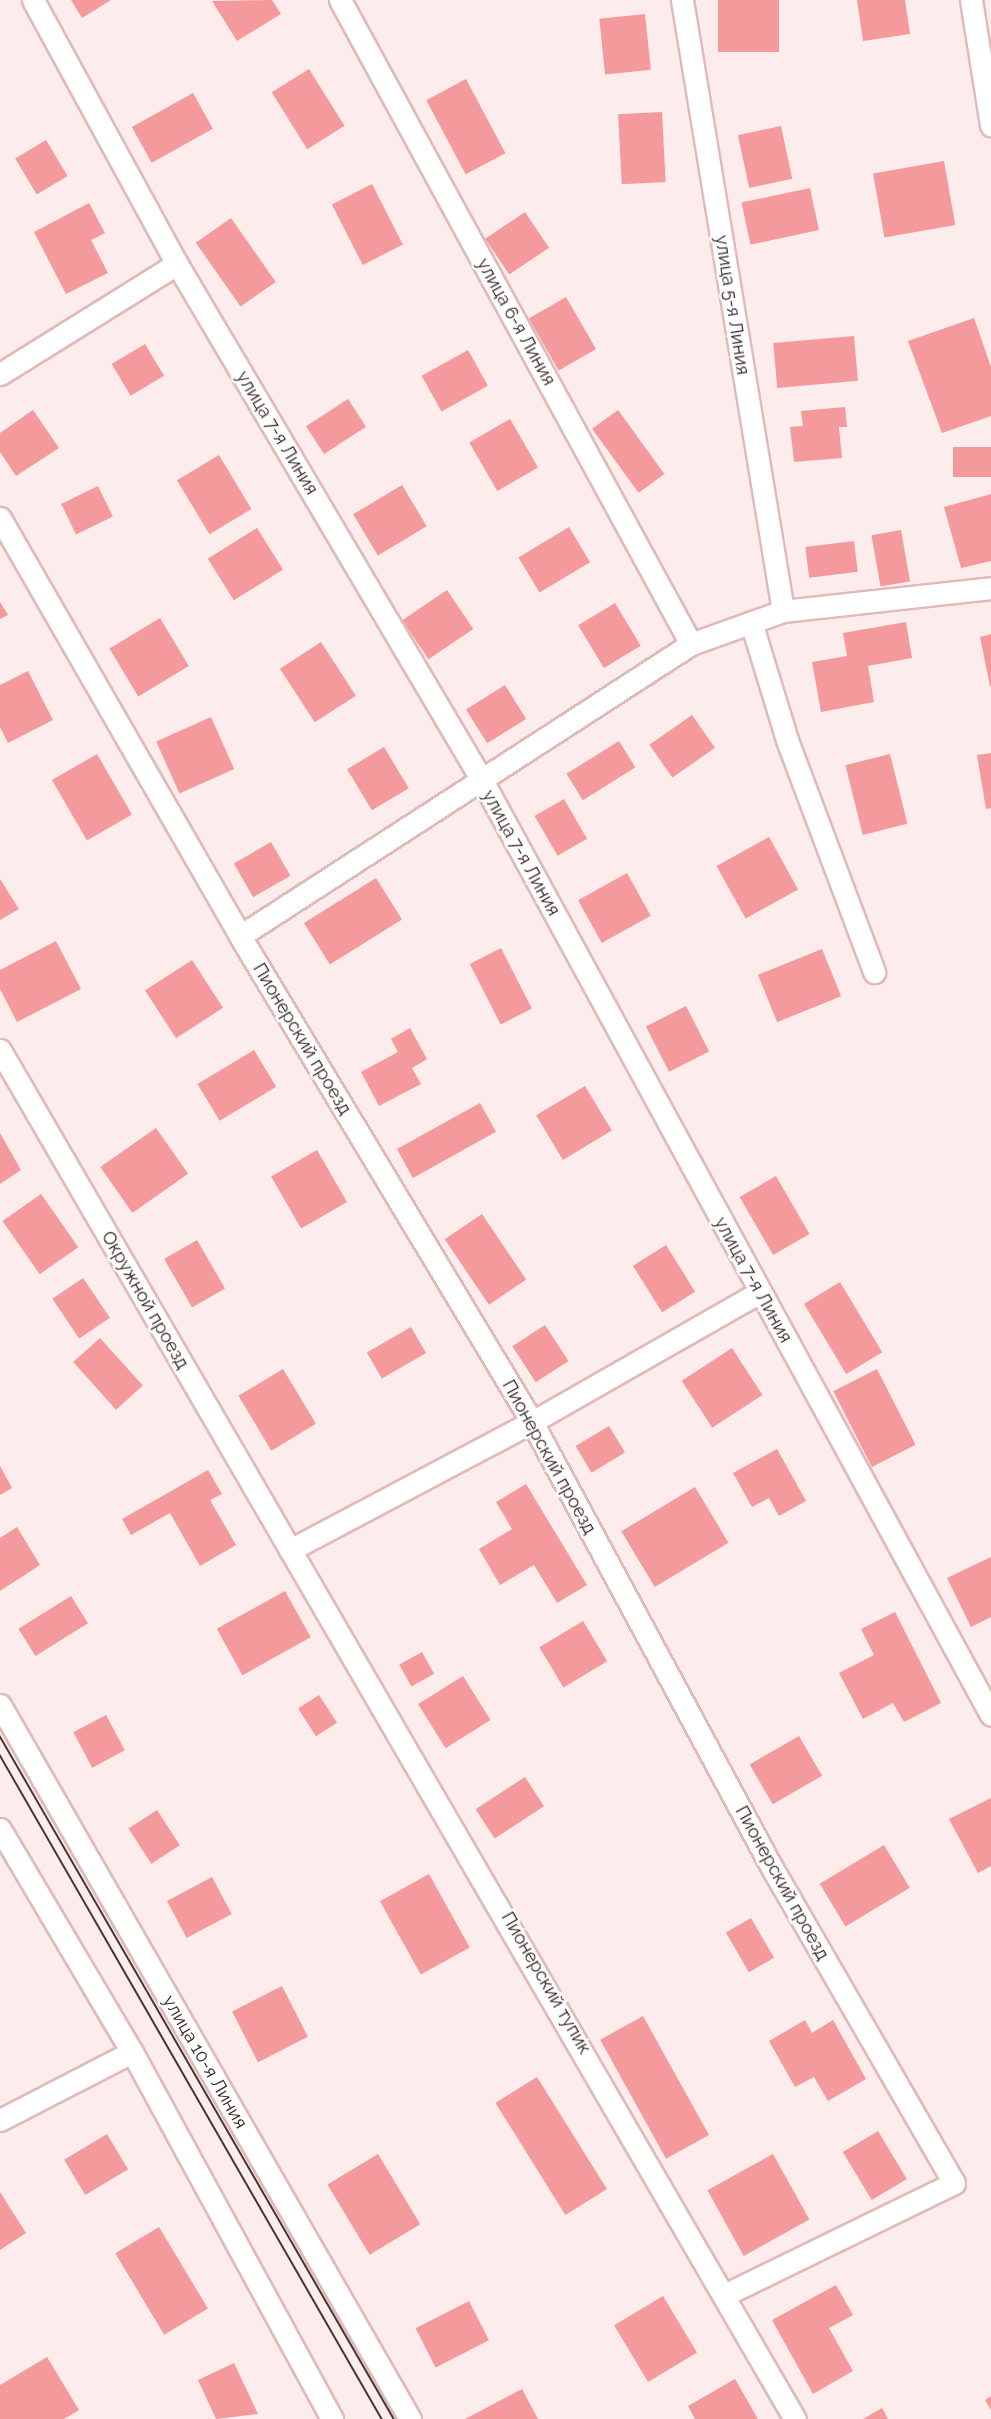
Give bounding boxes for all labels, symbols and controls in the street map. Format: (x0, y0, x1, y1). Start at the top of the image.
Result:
street label: улица 5-я Линия (710, 234, 754, 376)
street label: улица 6-я Линия (472, 255, 560, 389)
street label: улица 7-я Линия (232, 367, 322, 499)
street label: улица 7-я Линия (478, 786, 564, 920)
street label: Пионерский проезд (248, 959, 356, 1119)
street label: улица 7-я Линия (710, 1213, 796, 1347)
street label: Окружной проезд (97, 1227, 193, 1373)
street label: Пионерский проезд (498, 1376, 600, 1538)
street label: Пионерский проезд (731, 1802, 833, 1964)
street label: Пионерский тупик (497, 1908, 595, 2058)
street label: улица 10-я Линия (158, 1992, 252, 2132)

